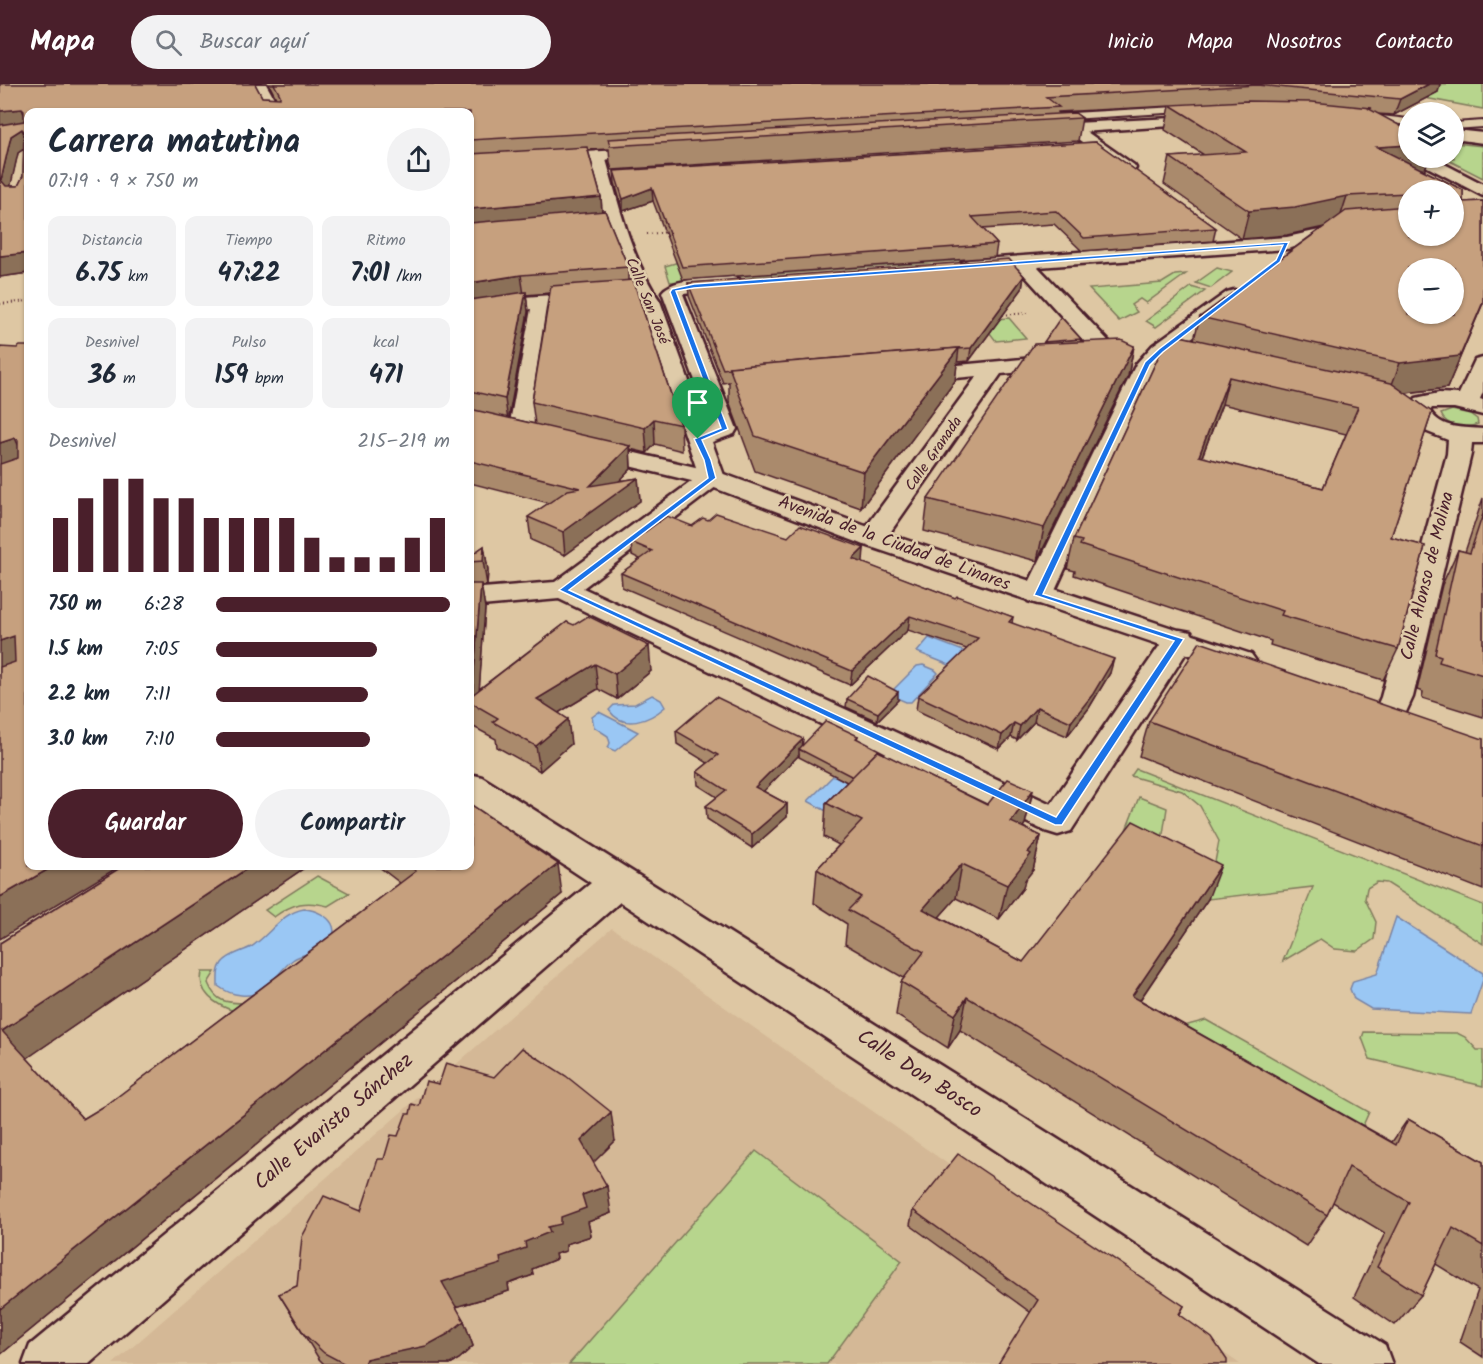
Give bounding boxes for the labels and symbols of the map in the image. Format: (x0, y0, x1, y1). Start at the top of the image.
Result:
street label: Calle San José (619, 254, 676, 349)
pin (672, 377, 723, 439)
street label: Calle Granada (899, 412, 969, 496)
street label: Avenida de la Ciudad de Linares (774, 488, 1014, 600)
street label: Calle Alonso de Molina (1393, 489, 1463, 663)
street label: Calle Don Bosco (850, 1021, 988, 1127)
street label: Calle Evaristo Sánchez (247, 1045, 421, 1199)

